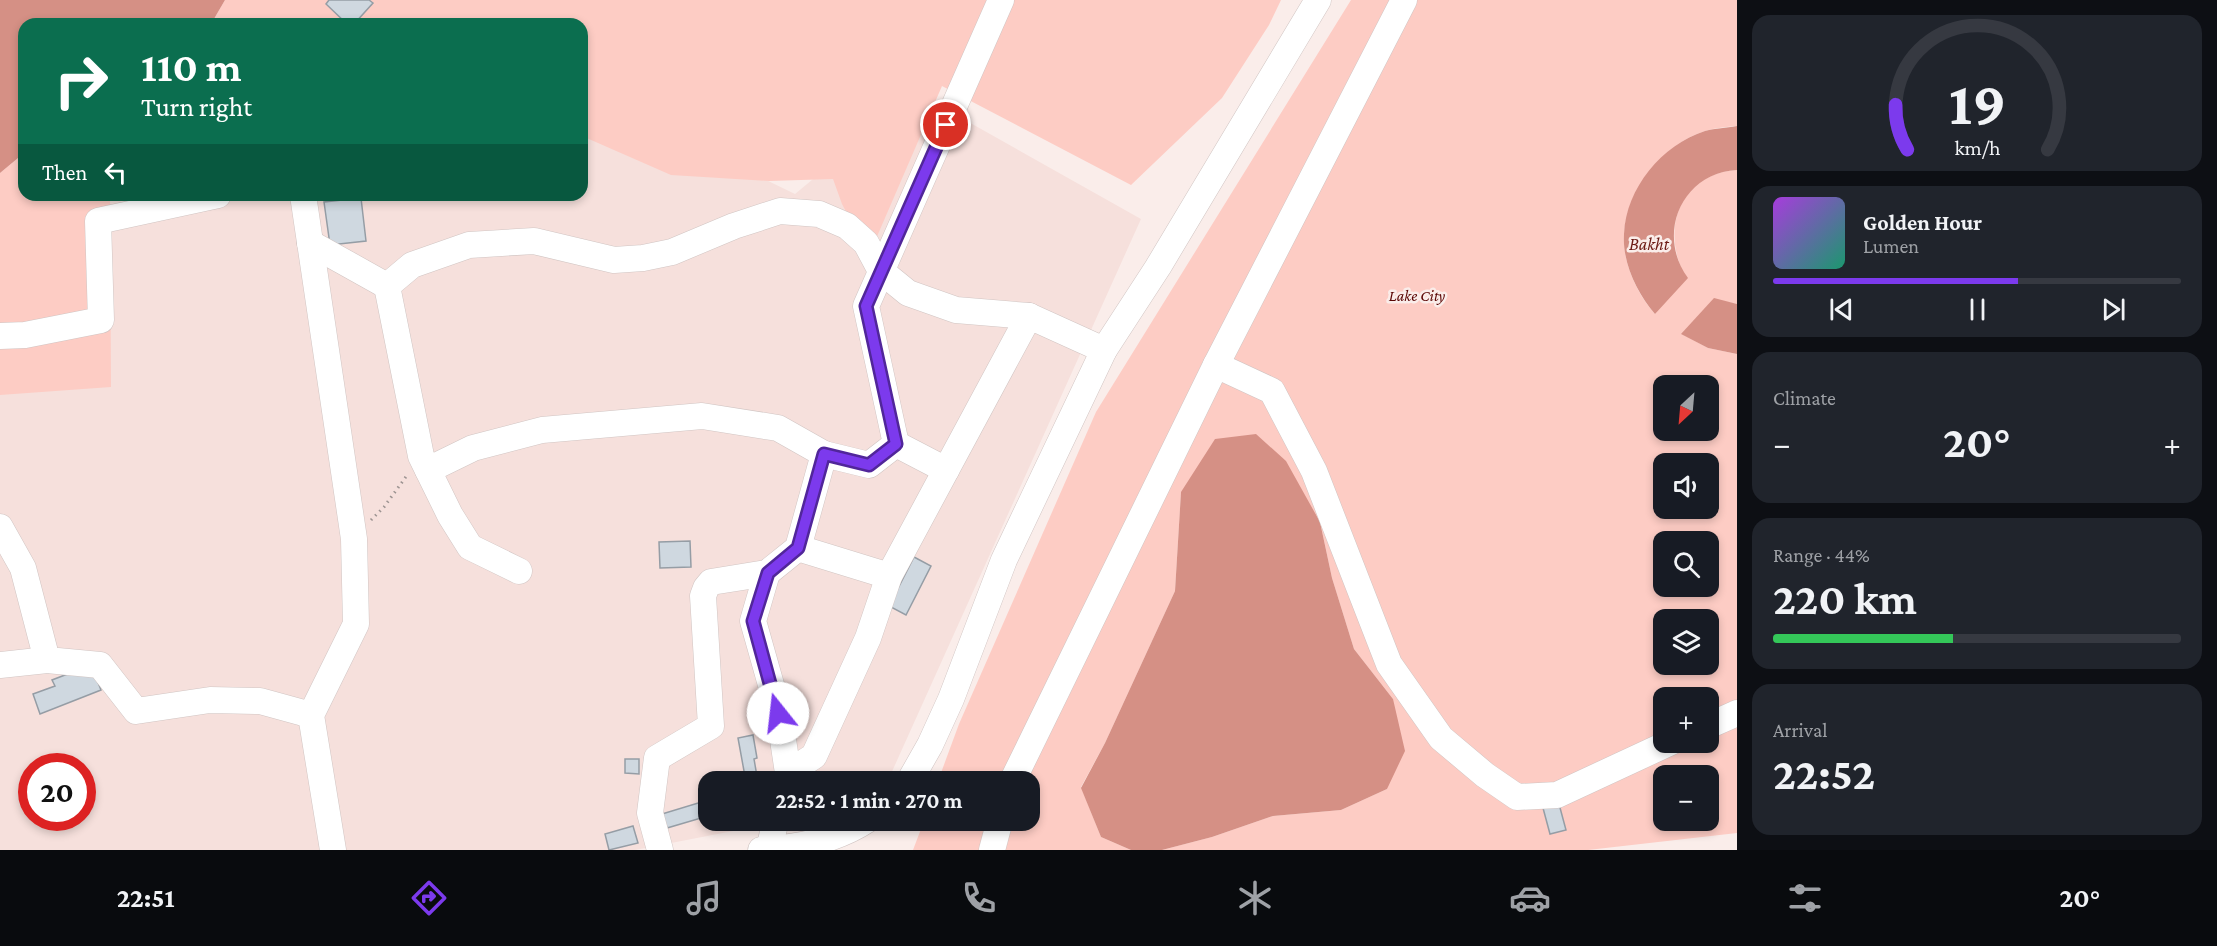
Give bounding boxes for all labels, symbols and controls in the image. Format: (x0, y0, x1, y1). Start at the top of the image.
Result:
icon: right (42, 42, 120, 120)
text: 110 m (141, 43, 242, 90)
text: 19 (1948, 68, 2006, 137)
text: Turn right (141, 92, 252, 122)
pin (920, 99, 971, 150)
icon: arrive (929, 108, 962, 141)
text: km/h (1954, 136, 2001, 160)
icon: left (99, 156, 132, 189)
text: Then (42, 160, 87, 185)
text: Golden Hour (1863, 210, 1982, 235)
water label: Bakht (1629, 234, 1670, 254)
text: Lumen (1863, 235, 1919, 257)
park label: Lake City (1389, 287, 1446, 305)
icon: previous (1825, 293, 1858, 326)
icon: pause (1961, 293, 1994, 326)
icon: next (2097, 293, 2130, 326)
north arrow (1653, 375, 1719, 441)
map controls (1653, 375, 1719, 831)
text: Climate (1773, 387, 1836, 409)
text: 20° (1943, 417, 2011, 467)
text: − (1773, 425, 1790, 462)
text: + (2164, 425, 2181, 462)
button: sound (1653, 453, 1719, 519)
button: search (1653, 531, 1719, 597)
text: Range · 44% (1773, 544, 1870, 566)
text: 220 km (1773, 574, 1917, 624)
button: layers (1653, 609, 1719, 675)
position arrow (746, 681, 810, 745)
button: + (1653, 687, 1719, 753)
text: Arrival (1773, 719, 1827, 741)
text: 22:52 (1773, 749, 1875, 799)
speed limit sign: 20 (18, 753, 96, 831)
button: − (1653, 765, 1719, 831)
text: 22:52 · 1 min · 270 m (776, 788, 963, 813)
icon: directions (408, 877, 450, 919)
icon: music (683, 877, 725, 919)
icon: phone (958, 877, 1000, 919)
icon: climate (1234, 877, 1276, 919)
icon: car (1509, 877, 1551, 919)
icon: filters (1784, 877, 1826, 919)
text: 22:51 (117, 883, 175, 913)
text: 20° (2060, 883, 2100, 913)

